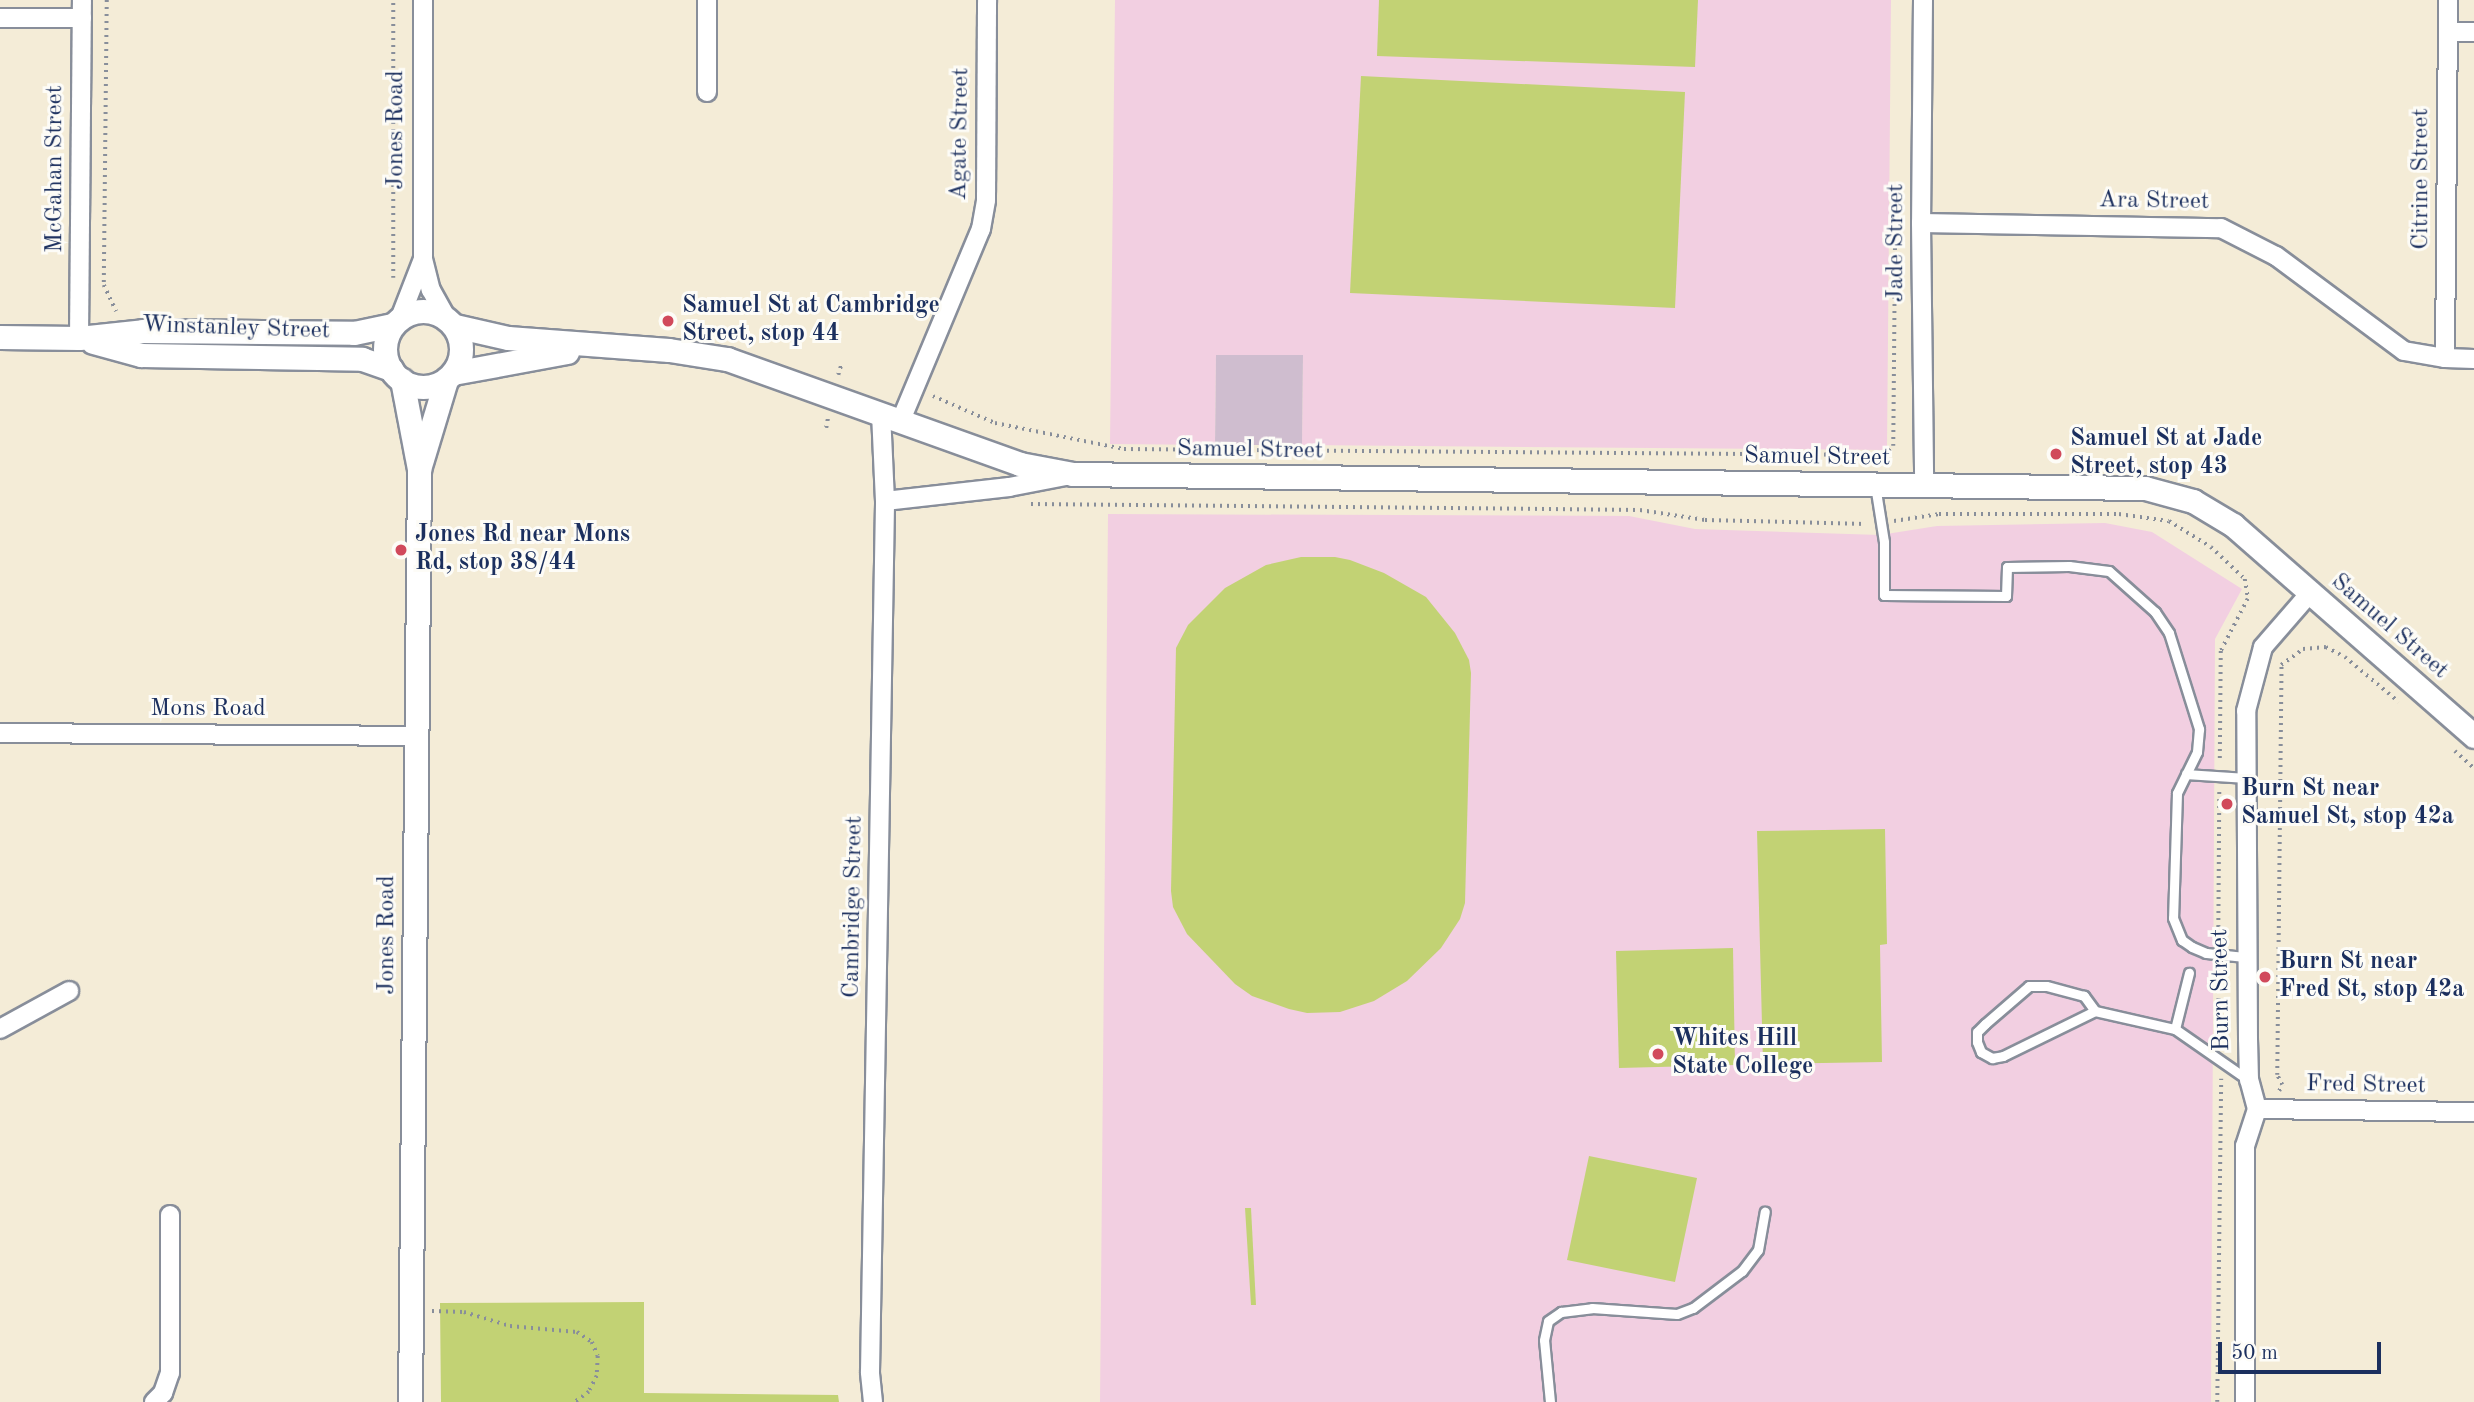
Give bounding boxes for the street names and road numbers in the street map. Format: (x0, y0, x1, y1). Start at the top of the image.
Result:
street label: Agate Street (945, 67, 977, 201)
street label: Jones Road (383, 70, 411, 190)
street label: McGahan Street (42, 85, 70, 253)
street label: Citrine Street (2408, 108, 2436, 250)
street label: Jade Street (1883, 184, 1911, 302)
street label: Ara Street (2099, 187, 2209, 217)
street label: Winstanley Street (141, 311, 331, 347)
street label: Samuel Street (1177, 435, 1323, 467)
street label: Samuel Street (1744, 442, 1890, 474)
street label: Samuel Street (2324, 568, 2454, 686)
street label: Mons Road (150, 696, 266, 724)
street label: Cambridge Street (838, 816, 870, 998)
street label: Jones Road (374, 875, 402, 995)
street label: Burn Street (2207, 929, 2237, 1051)
street label: Fred Street (2306, 1071, 2426, 1101)

